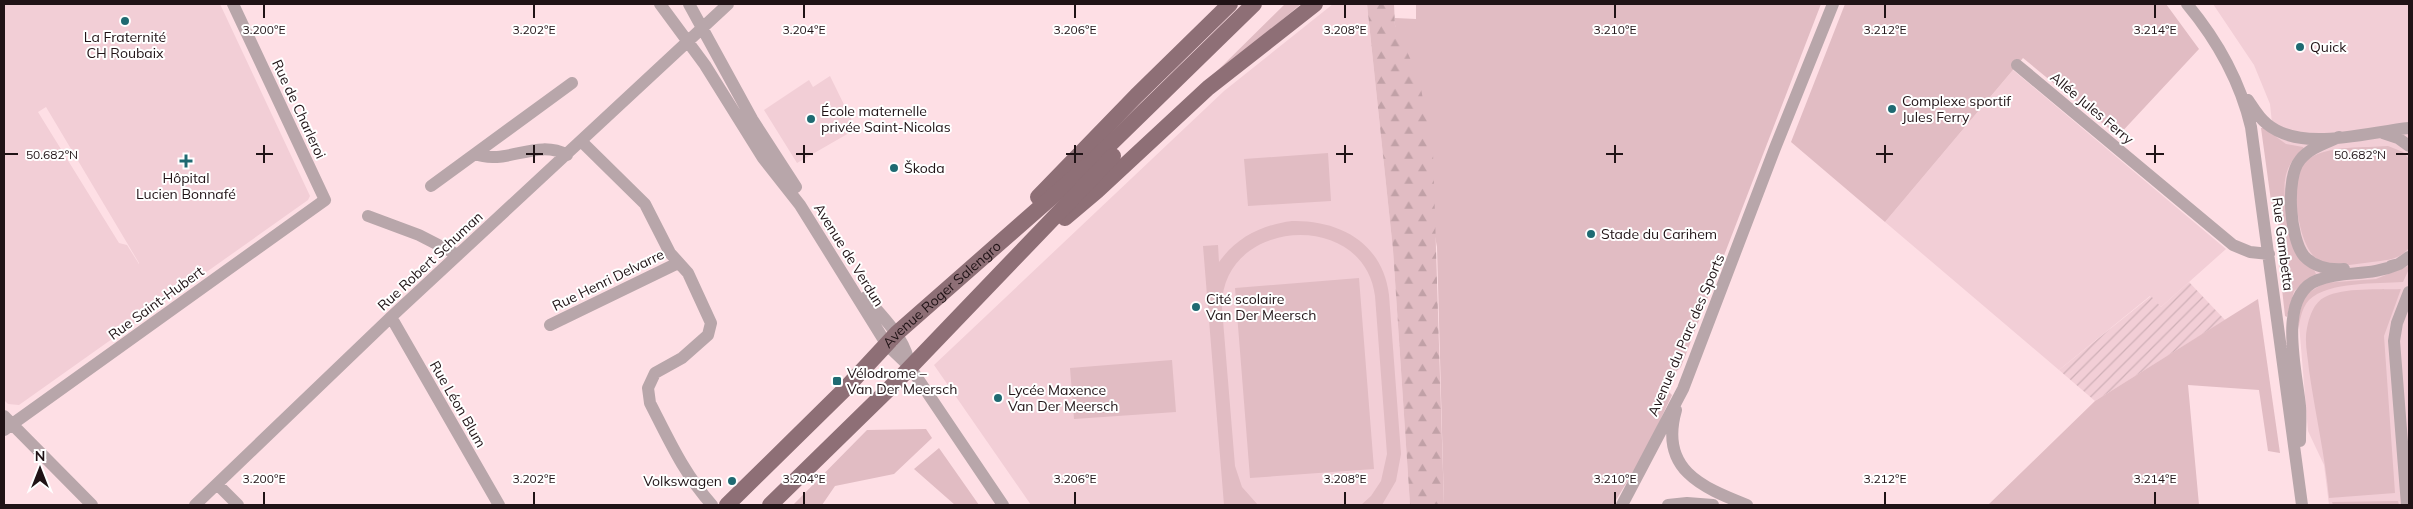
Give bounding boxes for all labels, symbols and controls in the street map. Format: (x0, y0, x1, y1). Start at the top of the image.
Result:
marker: La Fraternité CH Roubaix (119, 15, 131, 27)
text: 3.200°E (242, 22, 286, 37)
text: 3.202°E (512, 22, 556, 37)
text: 3.204°E (782, 22, 826, 37)
text: 3.206°E (1053, 22, 1097, 37)
text: 3.208°E (1323, 22, 1367, 37)
text: 3.210°E (1593, 22, 1637, 37)
text: 3.212°E (1863, 22, 1907, 37)
text: 3.214°E (2133, 22, 2177, 37)
place label: La Fraternité CH Roubaix (84, 28, 166, 62)
place label: Quick (2310, 38, 2347, 56)
marker: Quick (2294, 41, 2306, 53)
street label: Rue de Charleroi (268, 57, 330, 161)
street label: Allée Jules Ferry (2047, 68, 2138, 148)
place label: Complexe sportif Jules Ferry (1902, 92, 2011, 126)
place label: École maternelle privée Saint-Nicolas (821, 102, 951, 136)
marker: Complexe sportif Jules Ferry (1886, 103, 1898, 115)
marker: École maternelle privée Saint-Nicolas (805, 113, 817, 125)
text: 50.682°N (26, 147, 78, 162)
text: 50.682°N (2334, 147, 2386, 162)
marker: Hôpital Lucien Bonnafé (179, 154, 193, 168)
place label: Škoda (904, 159, 945, 177)
marker: Škoda (888, 162, 900, 174)
place label: Hôpital Lucien Bonnafé (136, 169, 236, 203)
street label: Rue Gambetta (2268, 196, 2298, 292)
street label: Avenue de Verdun (810, 200, 888, 310)
street label: Rue Robert Schuman (374, 208, 486, 314)
place label: Stade du Carihem (1601, 225, 1717, 243)
marker: Stade du Carihem (1585, 228, 1597, 240)
street label: Avenue Roger Salengro (879, 237, 1005, 352)
street label: Rue Henri Delvarre (549, 245, 667, 315)
street label: Avenue du Parc des Sports (1644, 251, 1728, 419)
street label: Rue Saint-Hubert (105, 262, 207, 344)
place label: Cité scolaire Van Der Meersch (1206, 290, 1316, 324)
marker: Cité scolaire Van Der Meersch (1190, 301, 1202, 313)
street label: Rue Léon Blum (426, 357, 490, 451)
place label: Vélodrome – Van Der Meersch (847, 364, 957, 398)
marker: Vélodrome – Van Der Meersch (831, 375, 843, 387)
place label: Lycée Maxence Van Der Meersch (1008, 381, 1118, 415)
marker: Lycée Maxence Van Der Meersch (992, 392, 1004, 404)
north arrow (15, 444, 65, 494)
text: N (35, 447, 45, 465)
text: 3.200°E (242, 471, 286, 486)
text: 3.202°E (512, 471, 556, 486)
text: 3.204°E (782, 471, 826, 486)
text: 3.206°E (1053, 471, 1097, 486)
text: 3.208°E (1323, 471, 1367, 486)
text: 3.210°E (1593, 471, 1637, 486)
text: 3.212°E (1863, 471, 1907, 486)
text: 3.214°E (2133, 471, 2177, 486)
place label: Volkswagen (643, 472, 722, 490)
marker: Volkswagen (726, 475, 738, 487)

